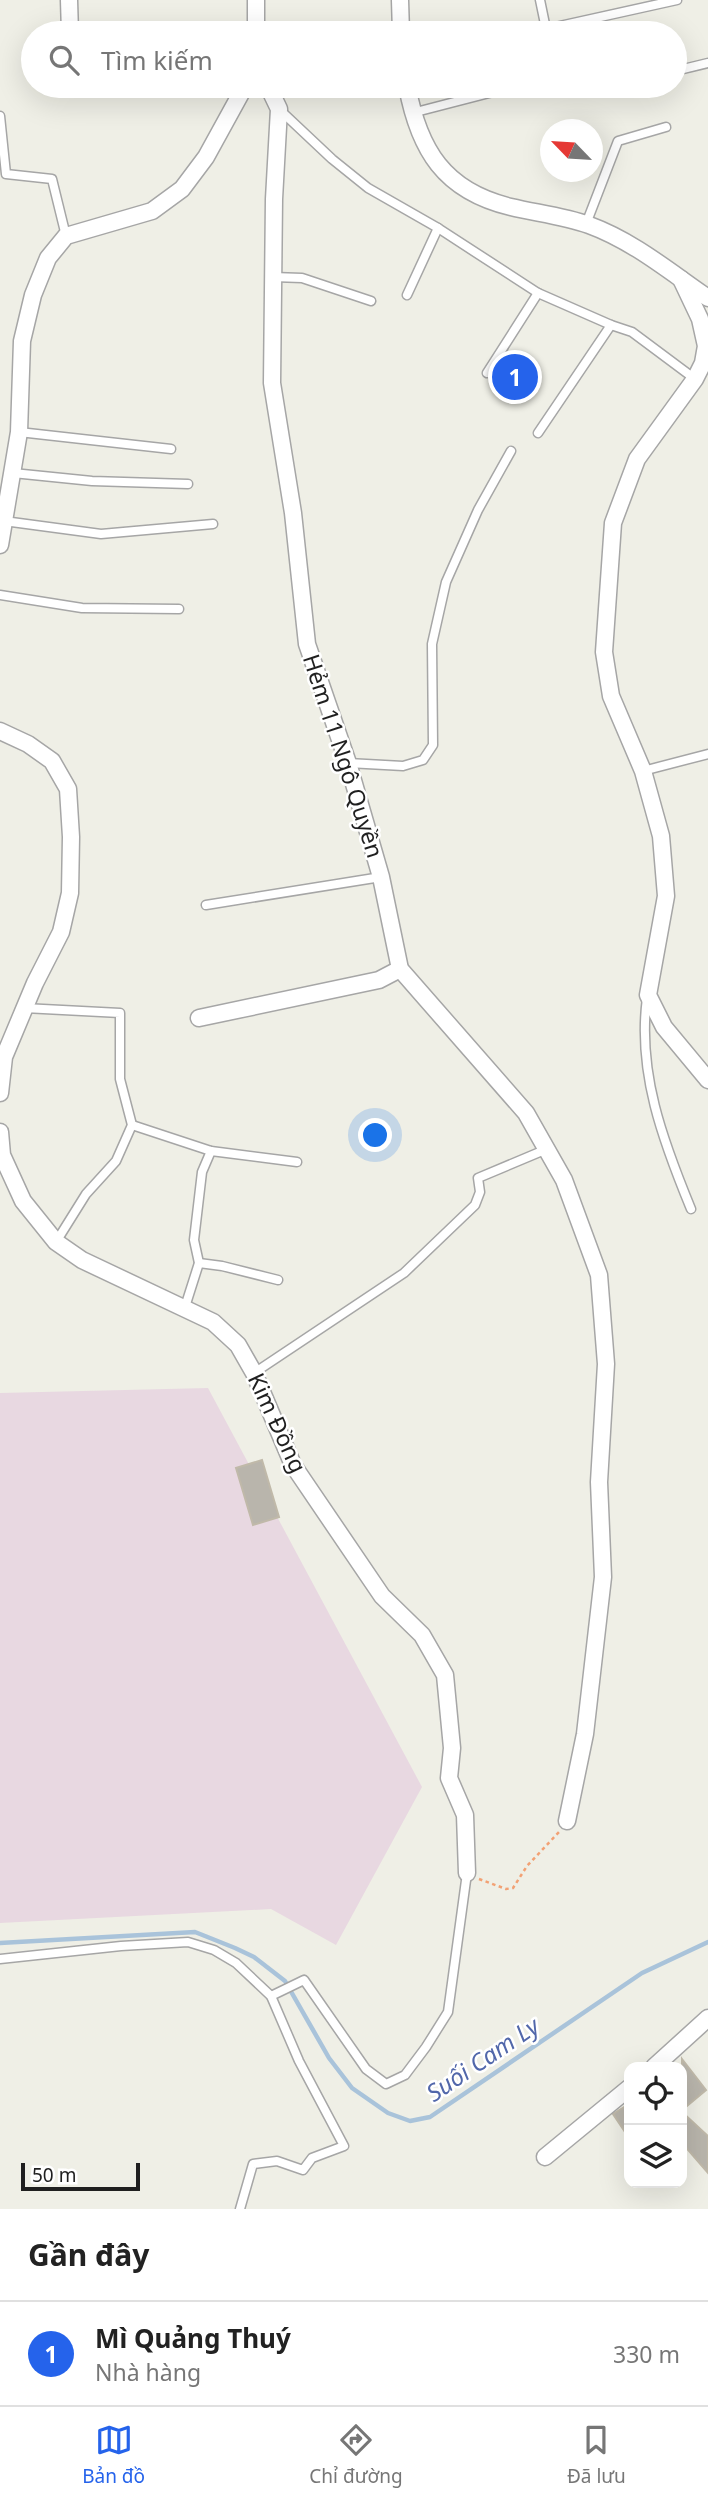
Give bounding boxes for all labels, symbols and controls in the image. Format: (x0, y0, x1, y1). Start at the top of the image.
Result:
search box (21, 21, 687, 98)
icon: search (45, 41, 83, 79)
text: Tìm kiếm (101, 42, 213, 78)
north arrow (540, 119, 603, 182)
pin: 1 (492, 351, 538, 403)
street label: Hẻm 11 Ngô Quyền (296, 650, 392, 862)
your location (358, 1118, 392, 1152)
street label: Kim Đồng (241, 1367, 315, 1478)
water label: Suối Cam Ly (419, 2008, 547, 2109)
map controls (624, 2062, 687, 2188)
button: locate (624, 2062, 687, 2125)
button: layers (624, 2125, 687, 2188)
scale bar (21, 2160, 140, 2192)
text: 50 m (32, 2162, 76, 2188)
text: Gần đây (28, 2234, 149, 2275)
text: Mì Quảng Thuý (95, 2320, 291, 2356)
text: 1 (44, 2338, 58, 2370)
text: 330 m (613, 2338, 680, 2370)
text: Nhà hàng (95, 2356, 201, 2388)
tab: Bản đồ (82, 2421, 145, 2489)
tab: Chỉ đường (309, 2421, 403, 2489)
tab: Đã lưu (567, 2421, 626, 2489)

